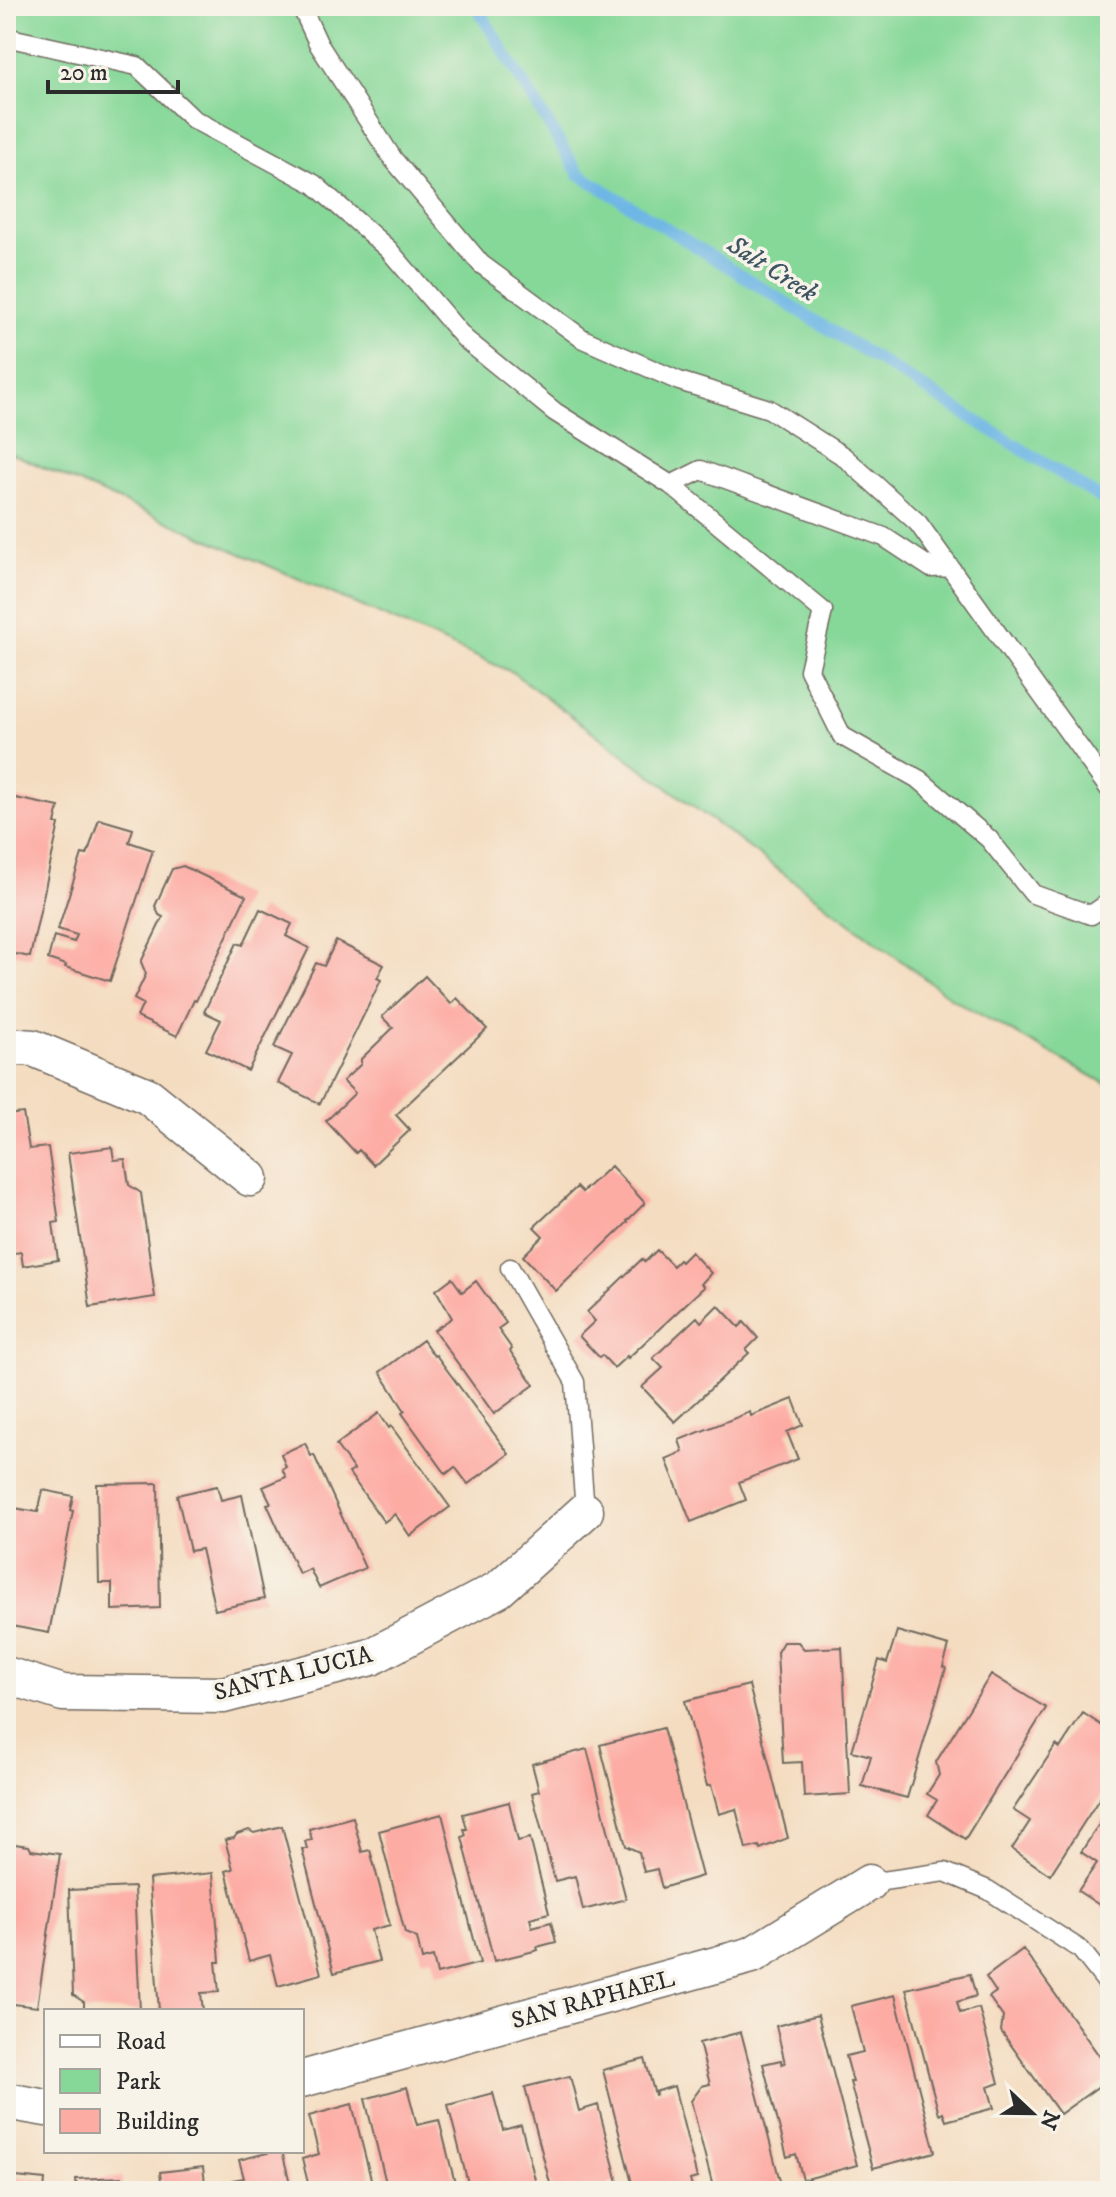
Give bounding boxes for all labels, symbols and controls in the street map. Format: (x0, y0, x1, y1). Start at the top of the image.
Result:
scale bar (48, 44, 178, 94)
text: 20 m (60, 58, 108, 88)
water label: Salt Creek (720, 228, 823, 310)
street label: SANTA LUCIA (211, 1640, 376, 1708)
street label: SAN RAPHAEL (508, 1964, 678, 2036)
legend (44, 2009, 304, 2153)
text: Road (116, 2027, 166, 2057)
text: Park (116, 2067, 161, 2097)
north arrow (992, 2073, 1072, 2153)
text: N (1033, 2106, 1065, 2133)
text: Building (116, 2107, 199, 2137)

